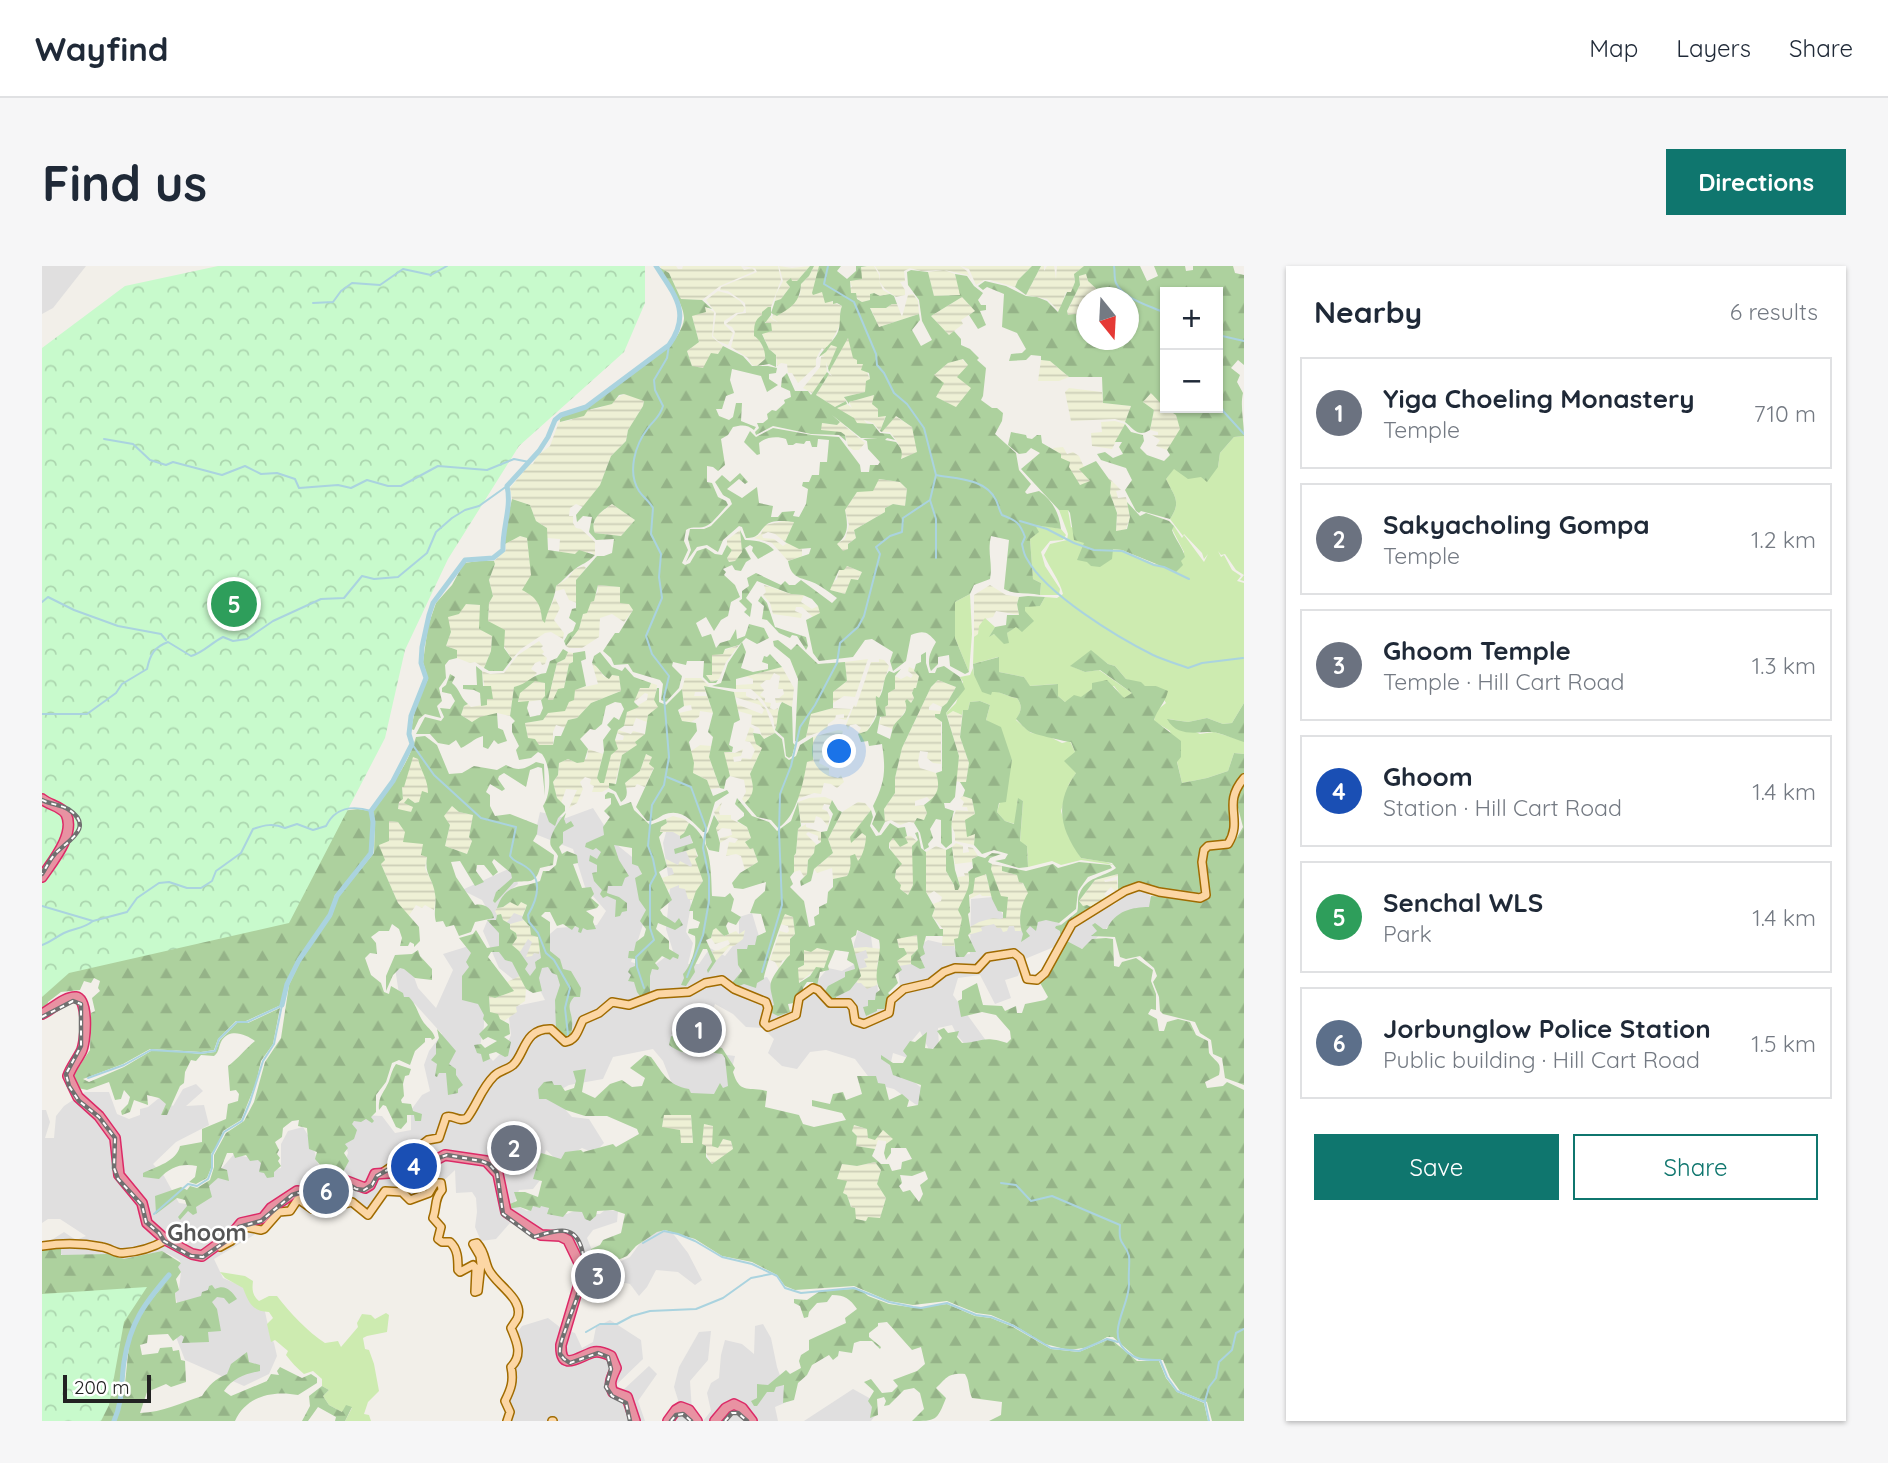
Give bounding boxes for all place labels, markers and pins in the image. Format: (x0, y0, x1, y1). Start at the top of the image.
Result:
pin: 5 (211, 578, 257, 630)
pin: 1 (676, 1004, 722, 1056)
pin: 2 (491, 1122, 537, 1174)
pin: 4 (391, 1140, 437, 1192)
pin: 6 (303, 1165, 349, 1217)
pin: 3 (575, 1250, 621, 1302)

